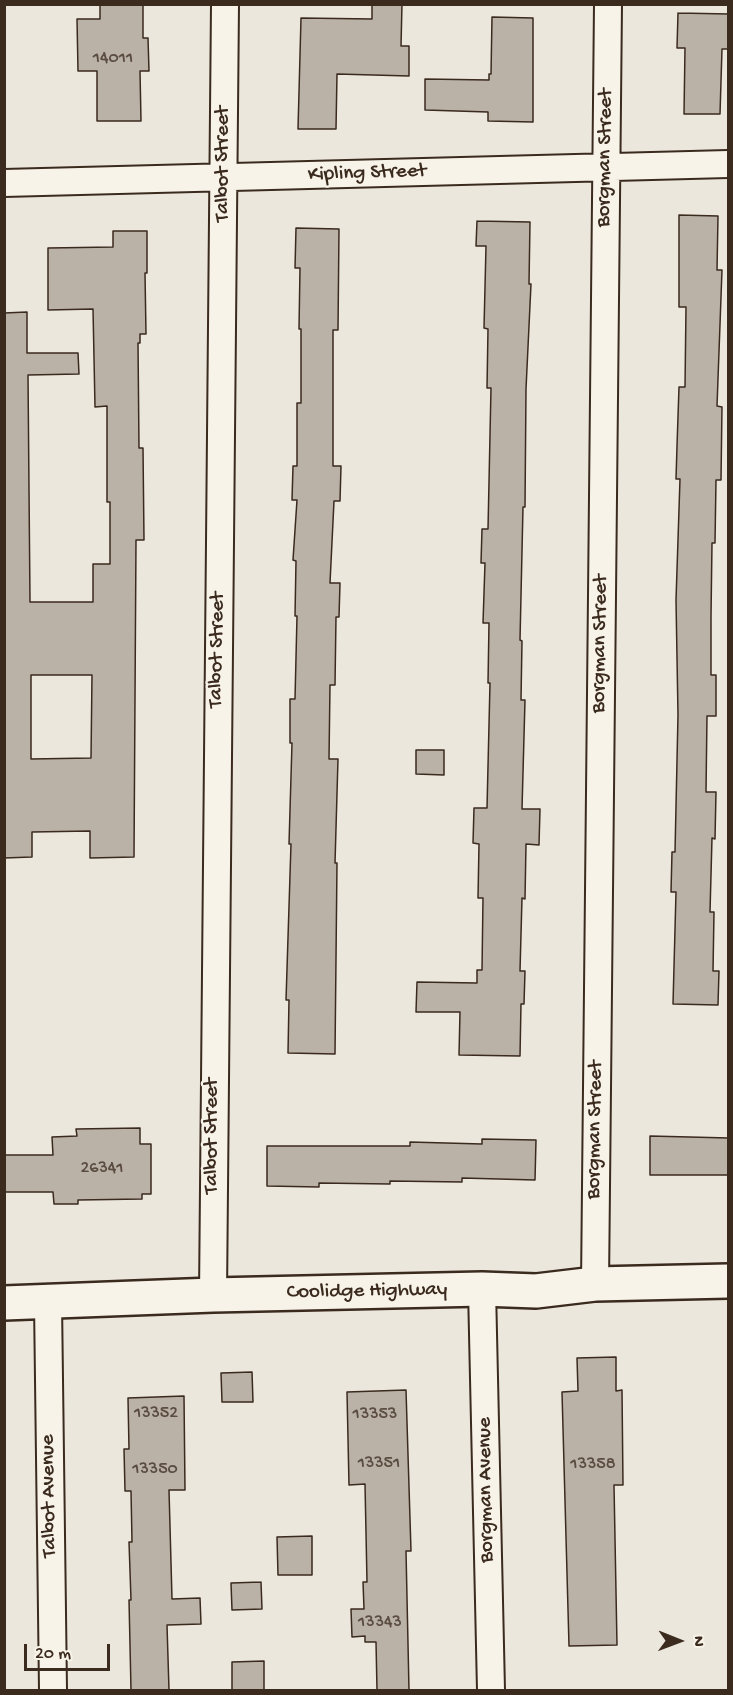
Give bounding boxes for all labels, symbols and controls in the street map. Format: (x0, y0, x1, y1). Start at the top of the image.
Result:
house number: 14011 (93, 48, 133, 70)
street label: Borgman Street (592, 89, 620, 227)
street label: Talbot Street (211, 106, 237, 222)
street label: Kipling Street (307, 159, 427, 189)
street label: Borgman Street (587, 575, 615, 713)
street label: Talbot Street (204, 592, 232, 708)
street label: Borgman Street (582, 1061, 610, 1199)
street label: Talbot Street (200, 1078, 226, 1194)
house number: 26341 (80, 1158, 124, 1180)
street label: Coolidge Highway (287, 1278, 447, 1306)
house number: 13352 (134, 1403, 178, 1425)
house number: 13353 (353, 1404, 397, 1426)
street label: Borgman Avenue (473, 1417, 501, 1563)
street label: Talbot Avenue (36, 1434, 64, 1558)
house number: 13351 (358, 1453, 400, 1475)
house number: 13358 (570, 1454, 616, 1476)
house number: 13350 (132, 1459, 178, 1481)
north arrow (649, 1611, 709, 1671)
house number: 13343 (358, 1612, 402, 1634)
scale bar (27, 1632, 112, 1670)
text: N (688, 1636, 707, 1647)
text: 20 m (35, 1644, 71, 1665)

